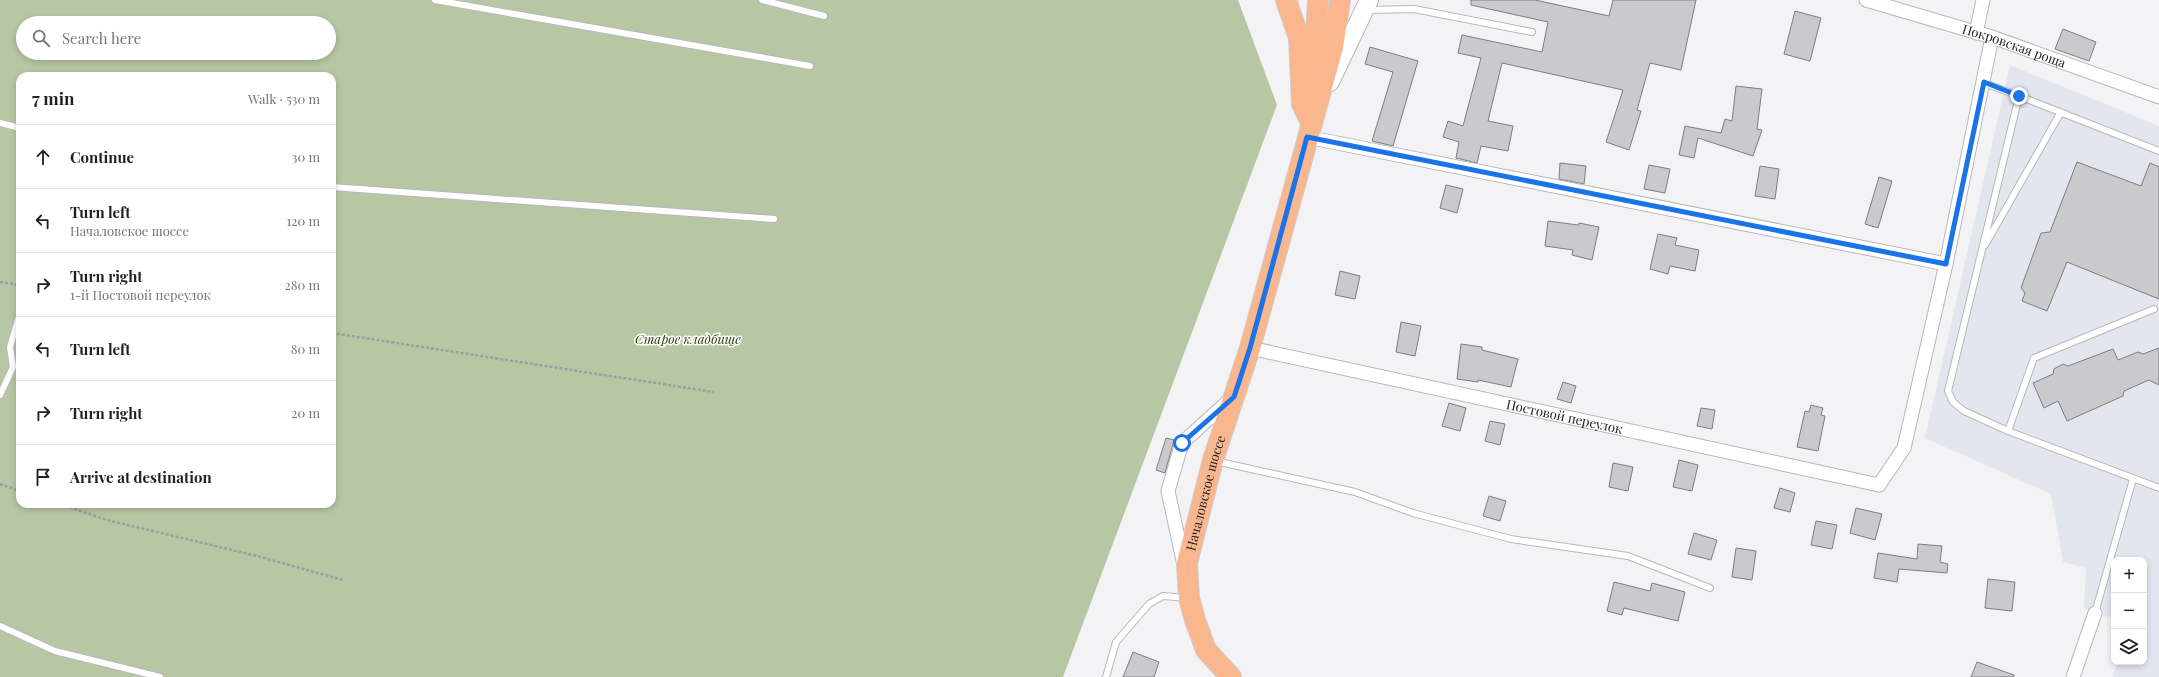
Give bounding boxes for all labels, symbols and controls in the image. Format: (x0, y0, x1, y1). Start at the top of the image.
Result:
search box (16, 16, 336, 60)
street label: Покровская роща (1960, 20, 2069, 71)
icon: search (30, 27, 52, 49)
text: Search here (62, 28, 141, 48)
text: 7 min (32, 87, 75, 109)
route end (2010, 87, 2028, 105)
text: Walk · 530 m (248, 90, 320, 107)
icon: ahead (32, 146, 54, 168)
text: Continue (70, 147, 134, 167)
text: 30 m (292, 148, 320, 165)
text: Turn left (70, 202, 131, 222)
icon: left (32, 210, 54, 232)
text: 120 m (286, 212, 320, 229)
text: Началовское шоссе (70, 222, 189, 239)
text: Turn right (70, 266, 143, 286)
icon: right (32, 274, 54, 296)
text: 280 m (284, 276, 320, 293)
text: 1-й Постовой переулок (70, 286, 211, 303)
park label: Старое кладбище (635, 330, 741, 347)
icon: left (32, 338, 54, 360)
text: Turn left (70, 339, 131, 359)
text: 80 m (291, 340, 320, 357)
street label: Постовой переулок (1505, 395, 1625, 437)
icon: right (32, 402, 54, 424)
text: Turn right (70, 403, 143, 423)
text: 20 m (291, 404, 320, 421)
street label: Началовское шоссе (1181, 432, 1229, 553)
route start (1173, 434, 1191, 452)
icon: arrive (32, 466, 54, 488)
text: Arrive at destination (70, 467, 212, 487)
map controls (2111, 557, 2147, 665)
button: + (2111, 557, 2147, 593)
button: − (2111, 593, 2147, 629)
button: layers (2111, 629, 2147, 665)

